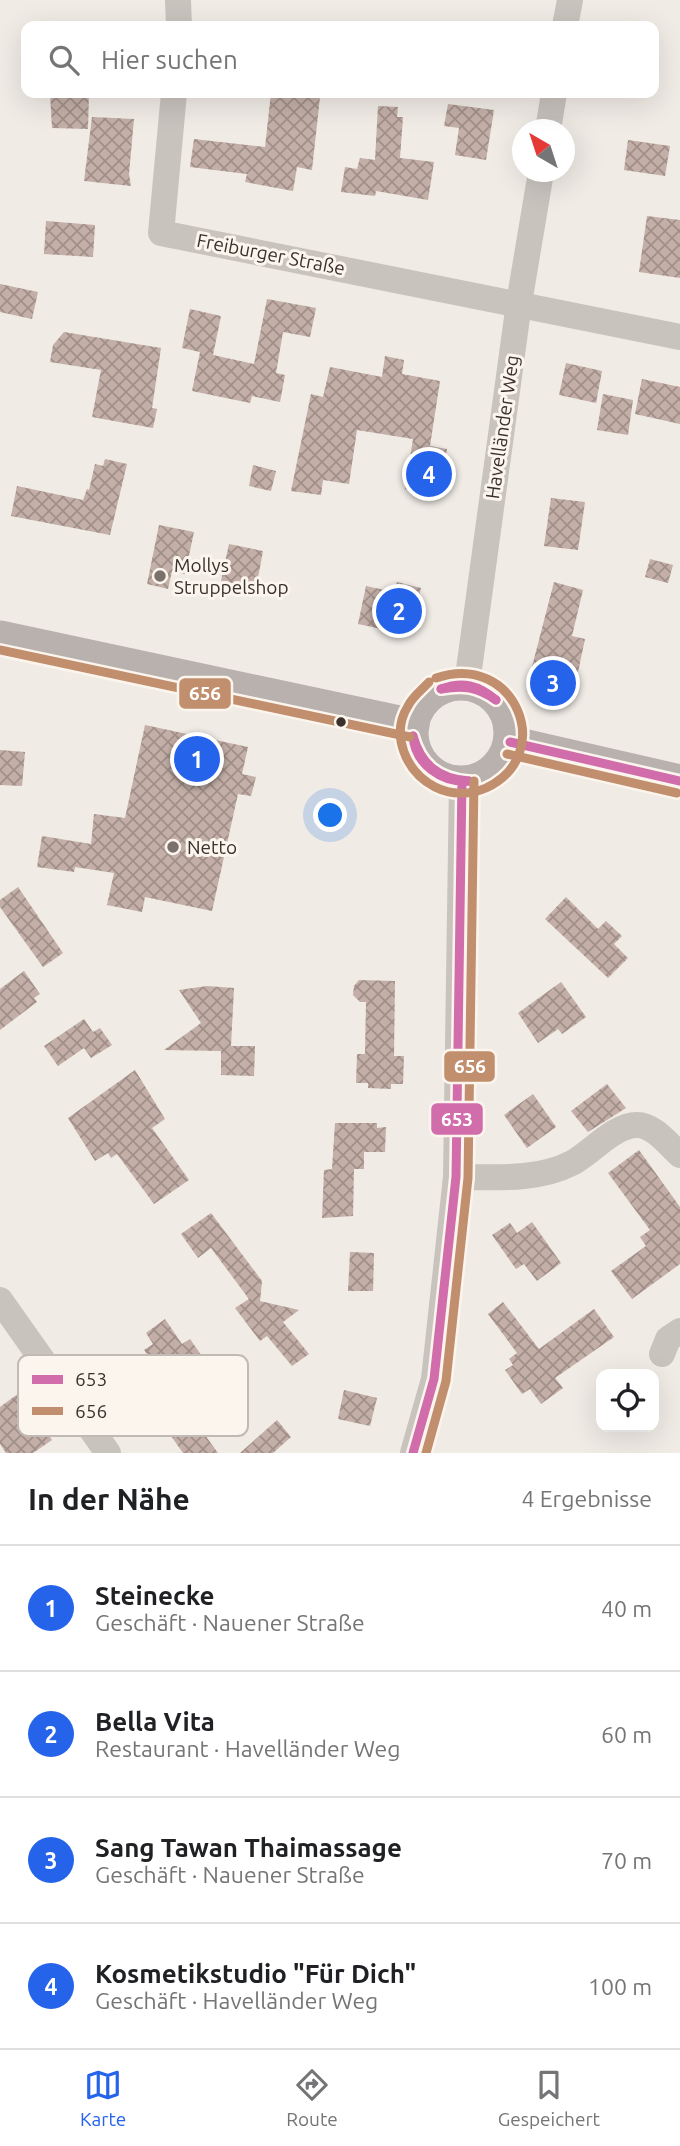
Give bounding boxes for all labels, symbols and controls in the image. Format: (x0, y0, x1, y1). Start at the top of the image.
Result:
search box (21, 21, 659, 98)
icon: search (45, 41, 83, 79)
text: Hier suchen (101, 45, 238, 74)
north arrow (512, 119, 575, 182)
street label: Freiburger Straße (195, 229, 347, 279)
street label: Havelländer Weg (481, 354, 523, 500)
pin: 4 (406, 448, 452, 500)
place label: Mollys Struppelshop (174, 554, 289, 598)
marker: Mollys Struppelshop (152, 568, 168, 584)
pin: 2 (376, 585, 422, 637)
pin: 3 (530, 657, 576, 709)
line badge: 656 (178, 677, 232, 710)
text: 656 (189, 682, 221, 704)
unlabelled marker (334, 715, 348, 729)
pin: 1 (174, 733, 220, 785)
your location (313, 798, 347, 832)
place label: Netto (187, 836, 237, 858)
marker: Netto (165, 839, 181, 855)
line badge: 656 (443, 1050, 496, 1083)
text: 656 (454, 1055, 486, 1077)
line badge: 653 (430, 1102, 484, 1136)
text: 653 (441, 1108, 473, 1130)
legend (18, 1355, 248, 1436)
text: 653 (75, 1368, 107, 1390)
map controls (596, 1369, 659, 1432)
button: locate (596, 1369, 659, 1432)
text: 656 (75, 1400, 107, 1422)
text: In der Nähe (28, 1482, 190, 1516)
text: 4 Ergebnisse (521, 1486, 652, 1511)
text: Steinecke (95, 1581, 214, 1610)
text: 1 (45, 1596, 57, 1621)
text: 40 m (601, 1596, 652, 1621)
text: Geschäft · Nauener Straße (95, 1610, 365, 1635)
text: Bella Vita (95, 1707, 215, 1736)
text: 2 (45, 1722, 57, 1747)
text: 60 m (601, 1722, 652, 1747)
text: Restaurant · Havelländer Weg (95, 1736, 401, 1761)
text: Sang Tawan Thaimassage (95, 1833, 402, 1862)
text: 3 (45, 1848, 57, 1873)
text: 70 m (601, 1848, 652, 1873)
text: Geschäft · Nauener Straße (95, 1862, 365, 1887)
text: Kosmetikstudio "Für Dich" (95, 1959, 416, 1988)
text: 4 (45, 1974, 57, 1999)
text: 100 m (588, 1974, 652, 1999)
text: Geschäft · Havelländer Weg (95, 1988, 378, 2013)
tab: Karte (80, 2066, 126, 2130)
tab: Route (286, 2066, 338, 2130)
tab: Gespeichert (498, 2066, 600, 2130)

